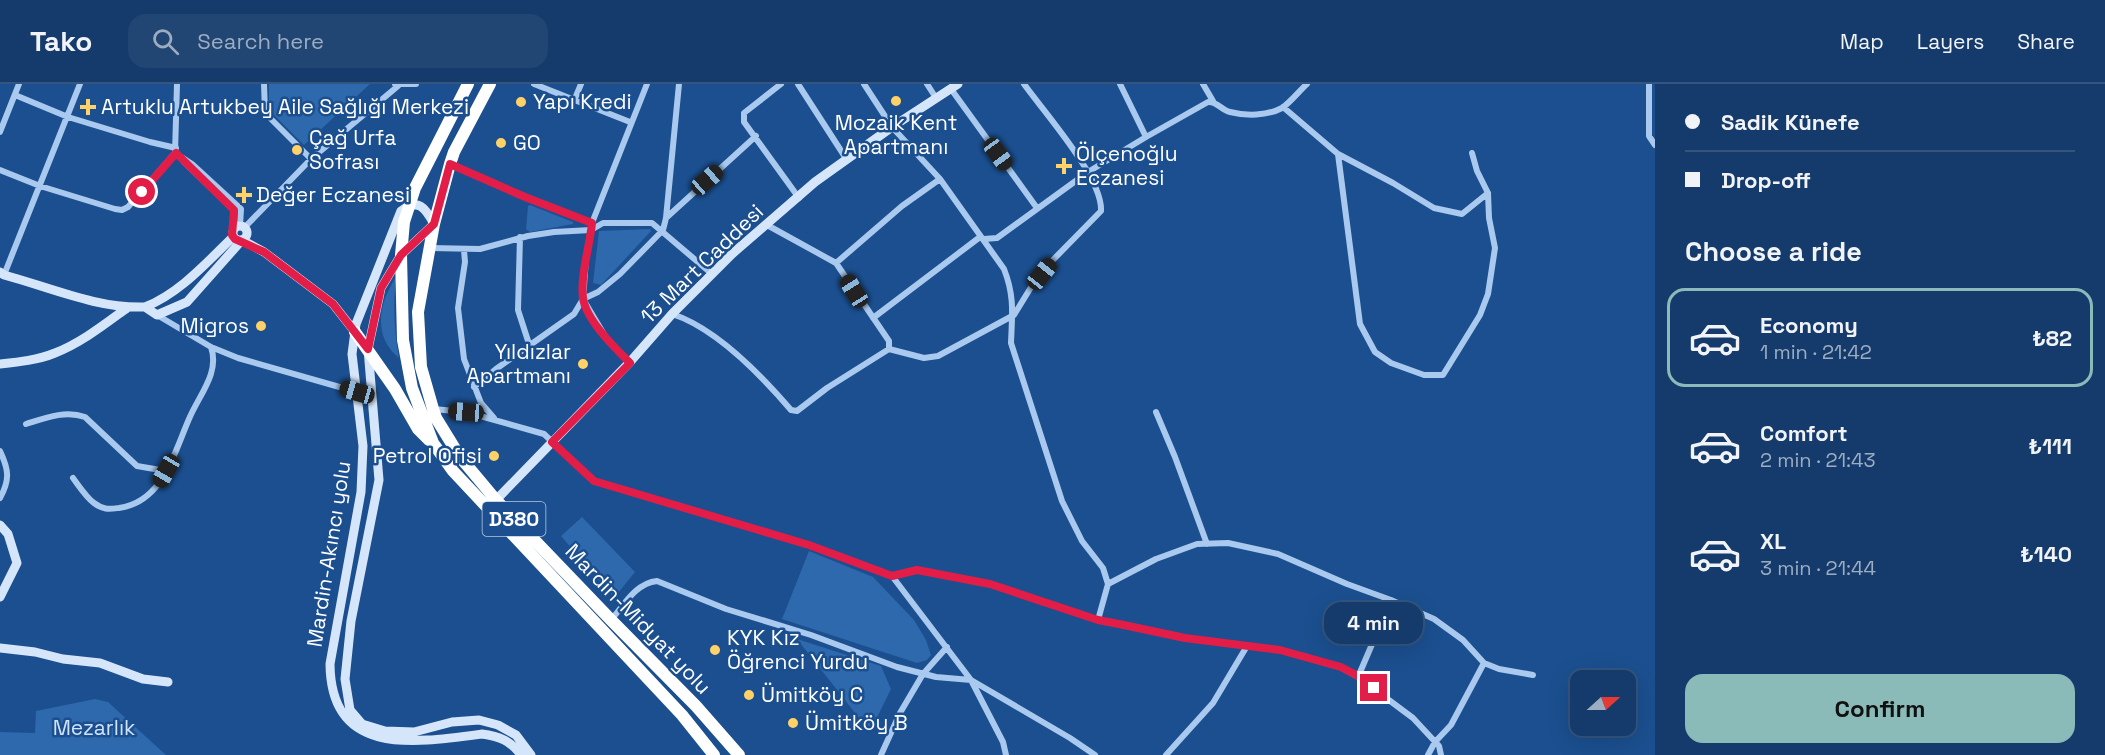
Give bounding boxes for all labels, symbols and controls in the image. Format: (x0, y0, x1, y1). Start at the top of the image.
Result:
search box (128, 14, 548, 68)
text: Tako (30, 23, 92, 59)
icon: search (149, 25, 182, 58)
text: Search here (197, 27, 324, 55)
text: Map (1840, 28, 1884, 55)
text: Layers (1917, 28, 1984, 55)
text: Share (2017, 28, 2075, 55)
place label: Yapı Kredi (533, 88, 632, 115)
place label: Artuklu Artukbey Aile Sağlığı Merkezi (101, 93, 469, 120)
marker: Mozaik Kent Apartmanı (889, 94, 903, 108)
marker: Yapı Kredi (514, 95, 528, 109)
marker: Artuklu Artukbey Aile Sağlığı Merkezi (79, 98, 97, 116)
text: Sadik Künefe (1721, 108, 1860, 136)
place label: Mozaik Kent Apartmanı (835, 109, 957, 160)
place label: Çağ Urfa Sofrası (309, 124, 396, 175)
place label: GO (513, 129, 541, 156)
car (980, 134, 1016, 174)
marker: GO (494, 136, 508, 150)
place label: Ölçenoğlu Eczanesi (1076, 140, 1178, 191)
marker: Çağ Urfa Sofrası (290, 143, 304, 157)
marker: Ölçenoğlu Eczanesi (1057, 159, 1071, 173)
car (688, 161, 726, 199)
text: Drop-off (1721, 166, 1811, 194)
route start (128, 178, 155, 205)
place label: Değer Eczanesi (256, 181, 410, 208)
marker: Değer Eczanesi (237, 188, 251, 202)
street label: 13 Mart Caddesi (634, 198, 769, 329)
text: Choose a ride (1685, 234, 1862, 269)
car (1024, 254, 1060, 294)
car (837, 271, 871, 311)
icon: car (1688, 311, 1742, 365)
text: Economy (1760, 311, 1858, 339)
place label: Migros (181, 312, 249, 339)
marker: Migros (254, 319, 268, 333)
text: ₺82 (2032, 324, 2072, 352)
place label: Yıldızlar Apartmanı (466, 338, 571, 389)
text: 1 min · 21:42 (1760, 339, 1872, 365)
marker: Yıldızlar Apartmanı (576, 357, 590, 371)
car (337, 378, 377, 406)
car (447, 402, 485, 422)
icon: car (1688, 419, 1742, 473)
text: Comfort (1760, 419, 1848, 447)
text: ₺111 (2029, 432, 2072, 460)
place label: Petrol Ofisi (373, 442, 482, 469)
text: 2 min · 21:43 (1760, 447, 1876, 473)
marker: Petrol Ofisi (487, 449, 501, 463)
car (149, 451, 183, 491)
street label: Mardin-Akıncı yolu (300, 459, 357, 649)
road number: D380 (482, 502, 546, 536)
icon: car (1688, 527, 1742, 581)
text: XL (1760, 527, 1786, 555)
street label: Mardin-Midyat yolu (560, 538, 717, 700)
text: ₺140 (2020, 540, 2072, 568)
text: 3 min · 21:44 (1760, 555, 1876, 581)
callout: 4 min (1324, 601, 1424, 643)
text: 4 min (1347, 610, 1400, 636)
place label: KYK Kız Öğrenci Yurdu (727, 624, 868, 675)
marker: KYK Kız Öğrenci Yurdu (708, 643, 722, 657)
north arrow (1570, 670, 1636, 736)
map controls (1570, 670, 1636, 736)
route end (1360, 674, 1387, 701)
button: Confirm (1685, 674, 2075, 743)
place label: Ümitköy C (761, 681, 863, 708)
marker: Ümitköy C (742, 688, 756, 702)
place label: Ümitköy B (805, 709, 908, 736)
park label: Mezarlık (53, 714, 135, 741)
marker: Ümitköy B (786, 716, 800, 730)

